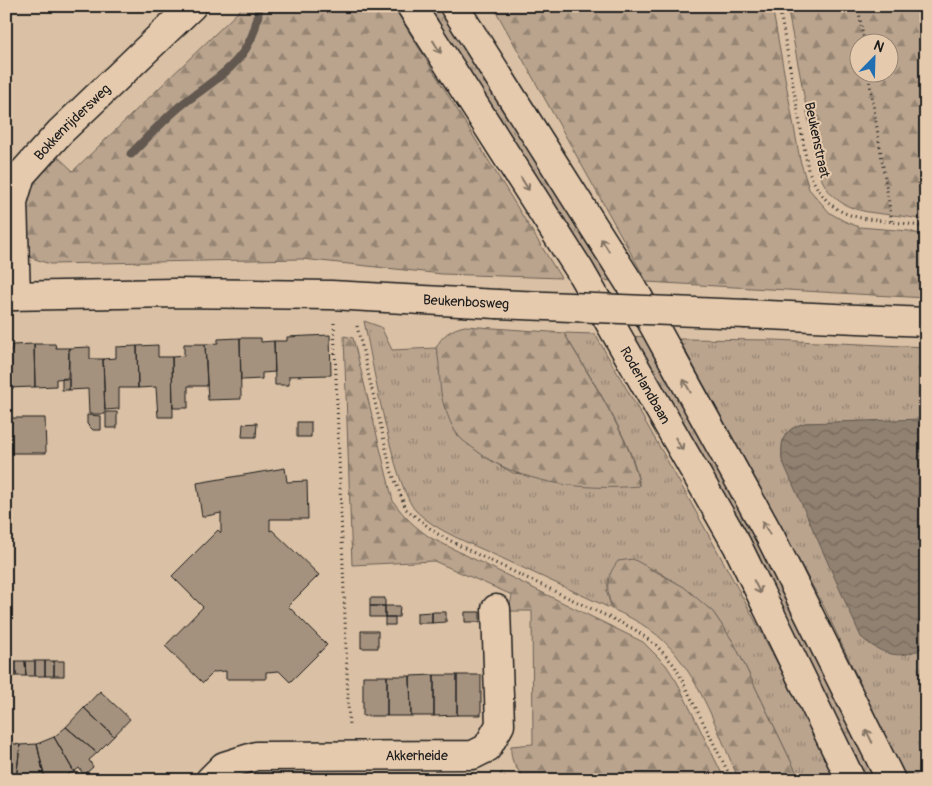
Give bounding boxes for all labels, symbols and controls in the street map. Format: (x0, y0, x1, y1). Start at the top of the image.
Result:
north arrow (850, 32, 900, 82)
text: N (871, 37, 887, 56)
one-way arrow (433, 40, 443, 54)
street label: Bokkenrijdersweg (30, 80, 114, 164)
street label: Beukenstraat (801, 101, 833, 180)
one-way arrow (520, 177, 530, 191)
one-way arrow (600, 239, 610, 253)
street label: Beukenbosweg (422, 291, 510, 313)
street label: Roderlandbaan (617, 344, 674, 427)
one-way arrow (682, 378, 692, 393)
one-way arrow (675, 437, 685, 451)
one-way arrow (760, 521, 770, 535)
one-way arrow (753, 579, 763, 594)
one-way arrow (864, 729, 873, 744)
street label: Akkerheide (385, 747, 448, 764)

